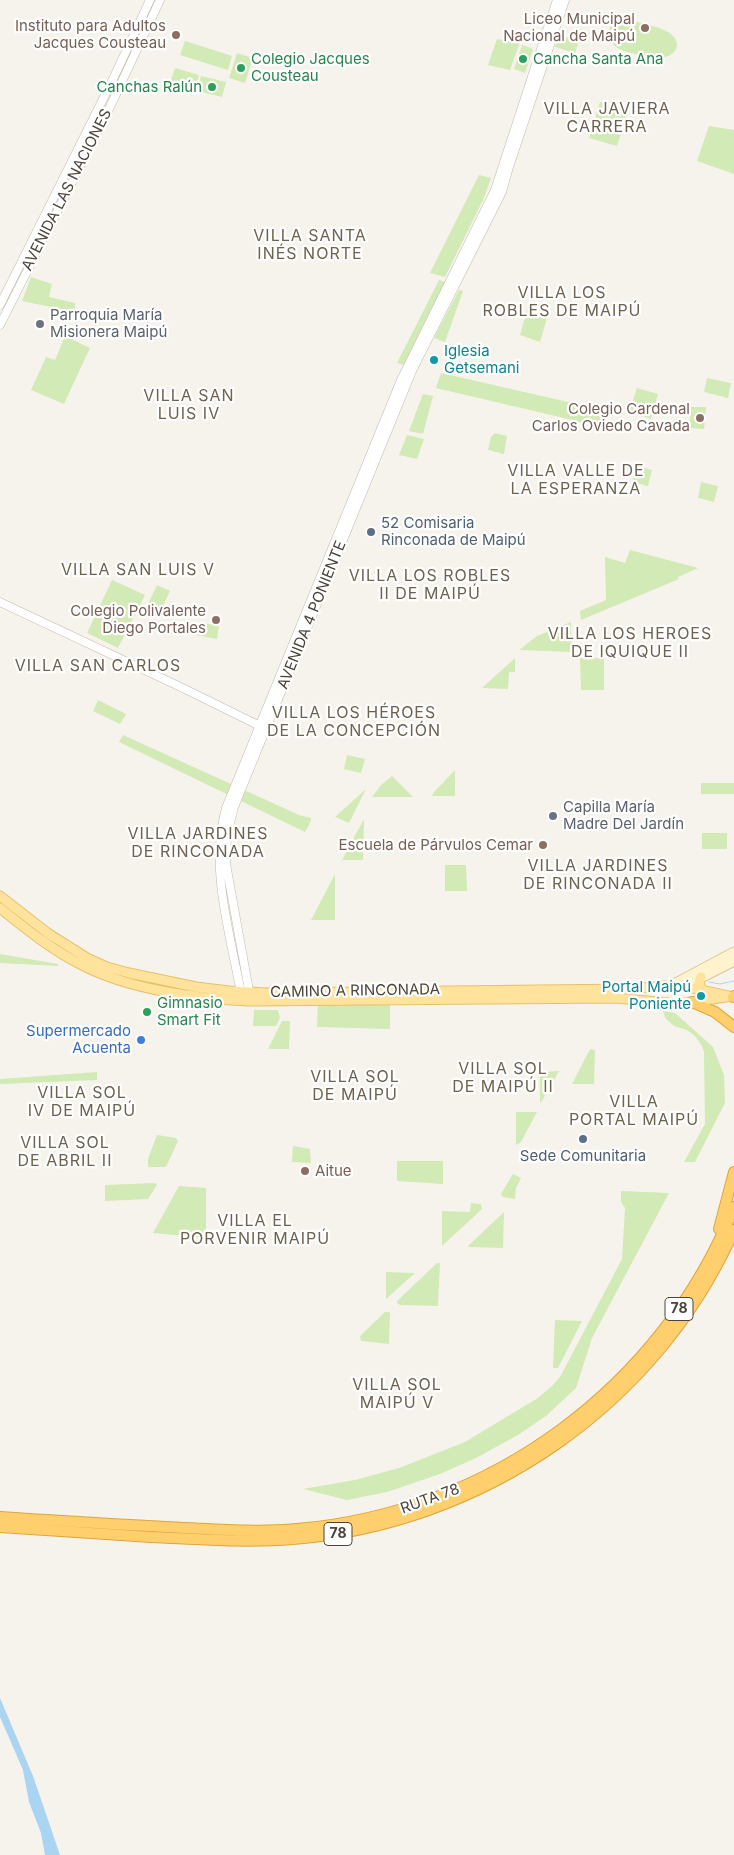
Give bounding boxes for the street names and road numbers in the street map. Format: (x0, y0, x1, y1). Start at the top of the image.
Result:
street label: AVENIDA LAS NACIONES (18, 106, 116, 274)
street label: AVENIDA 4 PONIENTE (274, 538, 350, 692)
street label: CAMINO A RINCONADA (270, 981, 440, 1001)
road number: 78 (665, 1298, 693, 1320)
street label: RUTA 78 (398, 1480, 462, 1518)
road number: 78 (324, 1522, 352, 1546)

